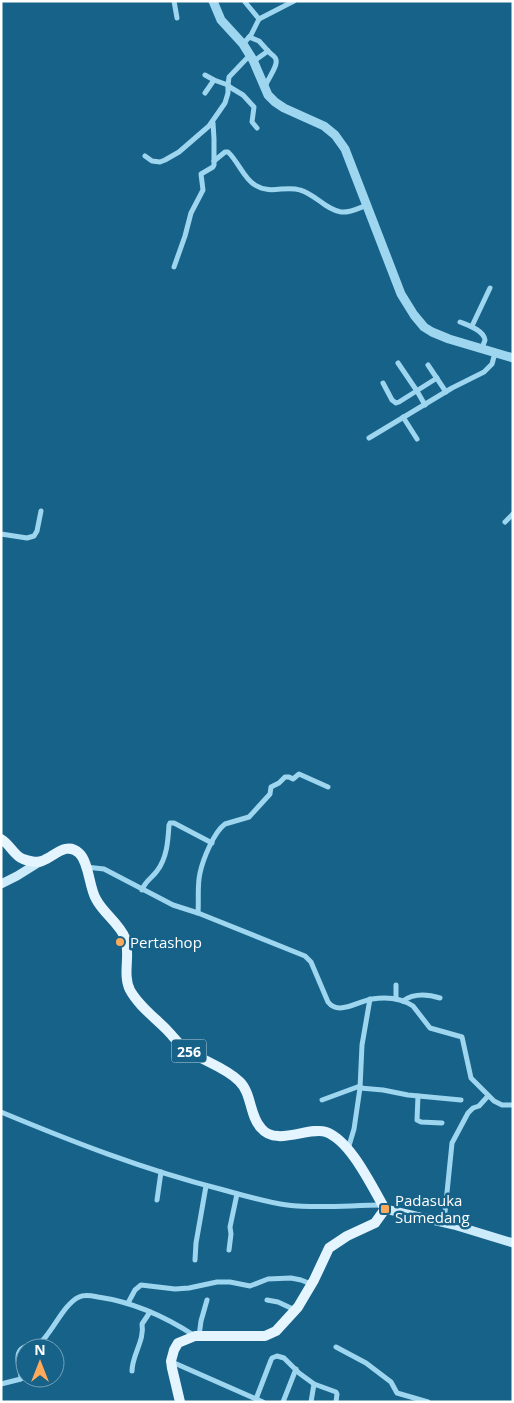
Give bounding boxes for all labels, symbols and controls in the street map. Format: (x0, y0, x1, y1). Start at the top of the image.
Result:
place label: Pertashop (130, 932, 202, 952)
marker: Pertashop (114, 936, 126, 948)
road number: 256 (172, 1040, 206, 1062)
place label: Padasuka Sumedang (395, 1190, 470, 1227)
marker: Padasuka Sumedang (379, 1203, 391, 1215)
north arrow (15, 1338, 65, 1388)
text: N (34, 1340, 46, 1359)

